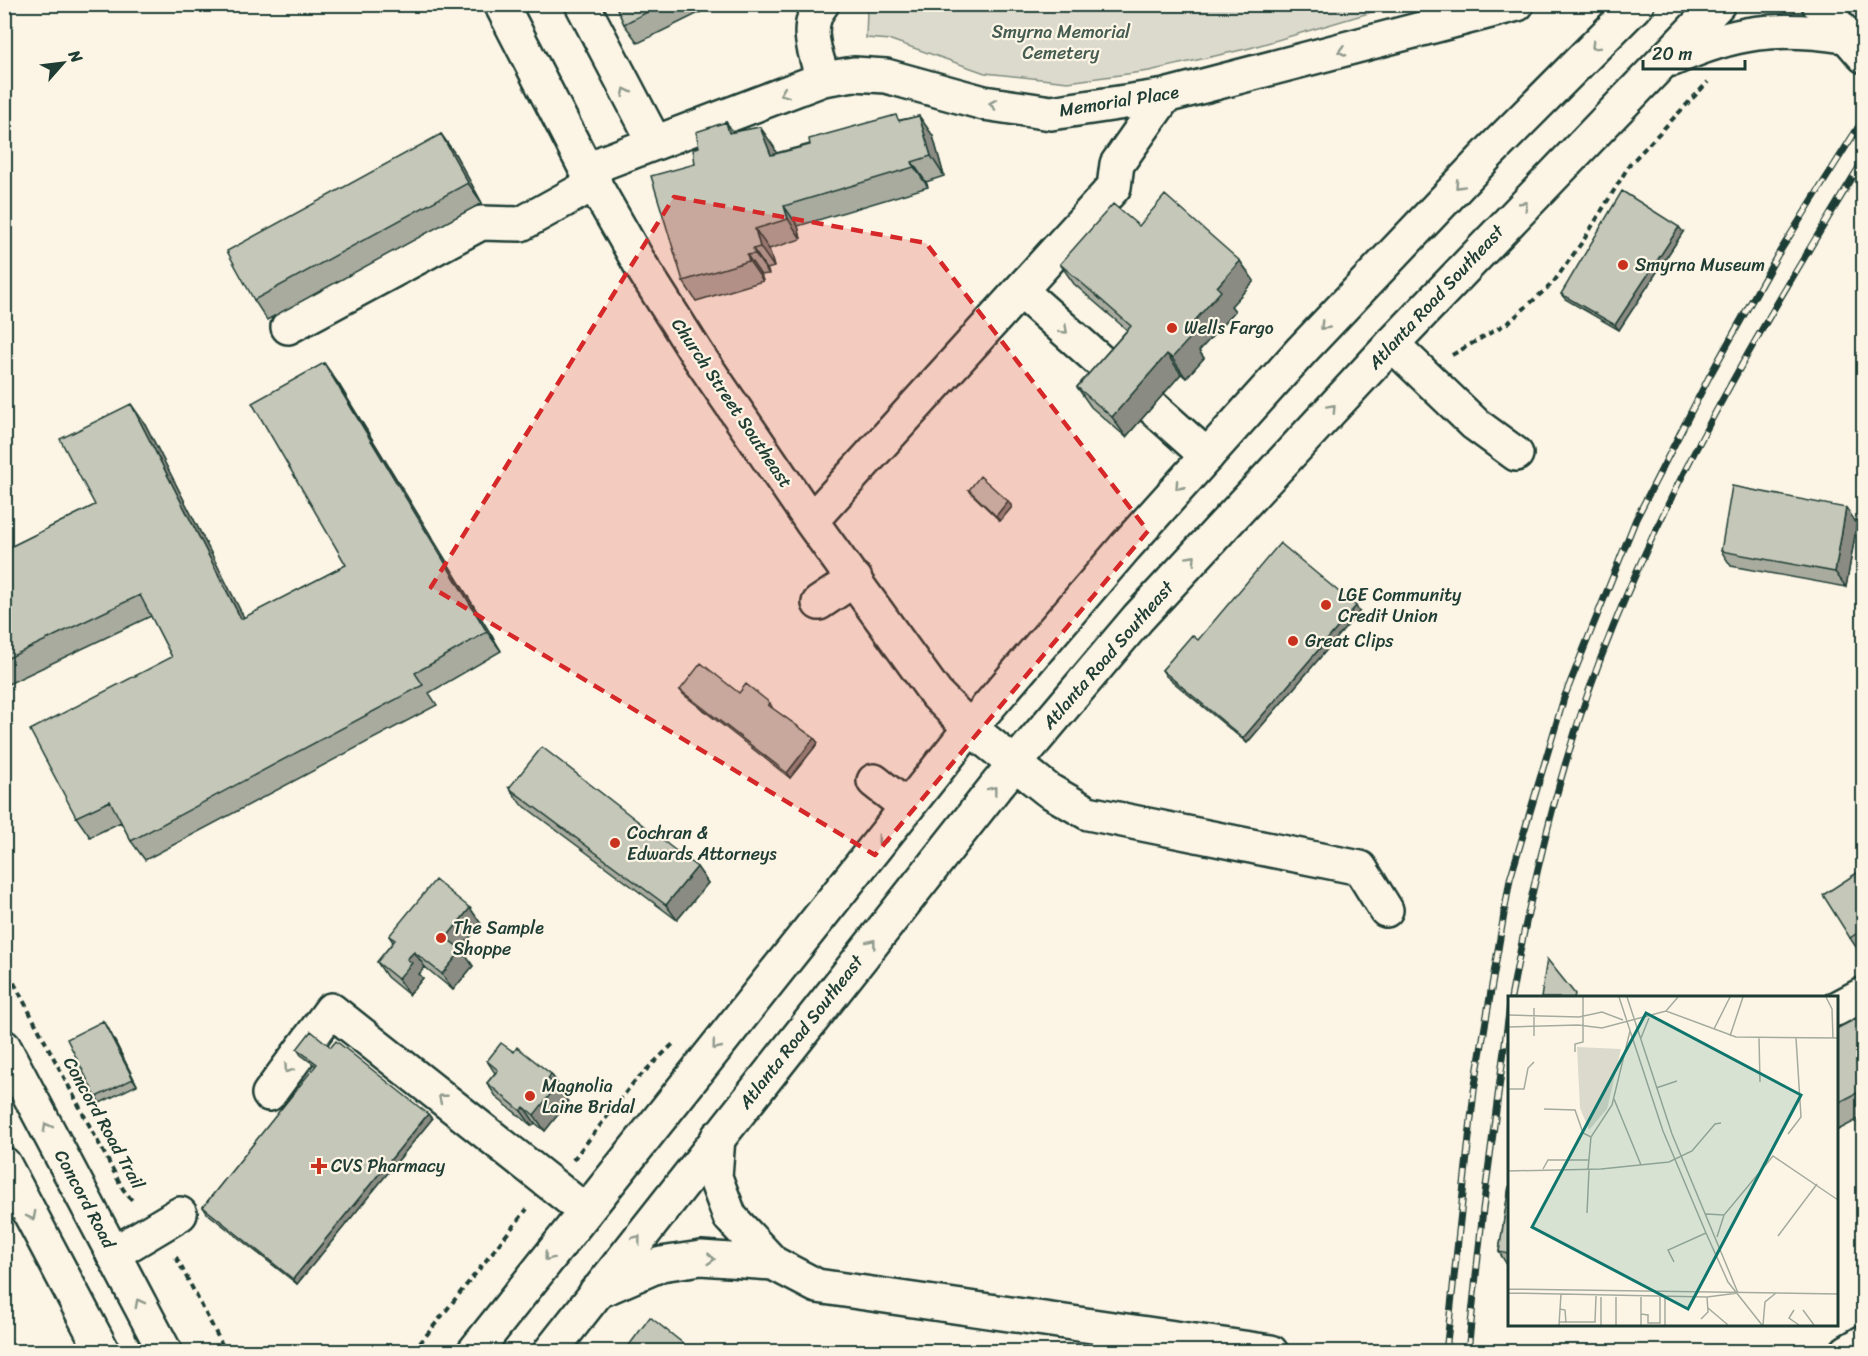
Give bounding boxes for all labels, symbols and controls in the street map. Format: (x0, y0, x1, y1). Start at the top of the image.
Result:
park label: Smyrna Memorial Cemetery (992, 16, 1131, 69)
north arrow (33, 33, 93, 93)
scale bar (1643, 33, 1745, 71)
one-way arrow (1592, 38, 1603, 49)
text: 20 m (1652, 38, 1692, 70)
text: N (60, 44, 92, 69)
one-way arrow (1338, 44, 1348, 56)
street label: Memorial Place (1057, 76, 1182, 126)
one-way arrow (779, 86, 790, 98)
one-way arrow (622, 88, 634, 99)
one-way arrow (988, 99, 997, 111)
one-way arrow (1455, 178, 1466, 189)
one-way arrow (1517, 202, 1528, 212)
street label: Atlanta Road Southeast (1359, 216, 1513, 378)
place label: Smyrna Museum (1635, 249, 1765, 281)
marker: Smyrna Museum (1616, 258, 1630, 272)
street label: Church Street Southeast (663, 311, 801, 495)
place label: Wells Fargo (1184, 312, 1274, 344)
one-way arrow (1321, 319, 1332, 330)
marker: Wells Fargo (1165, 321, 1179, 335)
one-way arrow (1058, 323, 1068, 334)
one-way arrow (1325, 404, 1336, 414)
one-way arrow (1175, 480, 1186, 490)
one-way arrow (1185, 555, 1196, 566)
street label: Atlanta Road Southeast (1033, 573, 1183, 738)
place label: LGE Community Credit Union (1338, 579, 1462, 632)
marker: LGE Community Credit Union (1319, 598, 1333, 612)
place label: Great Clips (1305, 625, 1394, 657)
marker: Great Clips (1286, 634, 1300, 648)
one-way arrow (986, 786, 997, 797)
place label: Cochran & Edwards Attorneys (627, 817, 777, 870)
one-way arrow (877, 833, 888, 844)
marker: Cochran & Edwards Attorneys (608, 836, 622, 850)
place label: The Sample Shoppe (453, 912, 544, 965)
marker: The Sample Shoppe (434, 931, 448, 945)
one-way arrow (865, 938, 876, 949)
street label: Atlanta Road Southeast (730, 947, 872, 1117)
inset map (1508, 996, 1838, 1326)
one-way arrow (712, 1039, 723, 1050)
street label: Concord Road Trail (54, 1051, 154, 1196)
one-way arrow (284, 1062, 295, 1073)
place label: Magnolia Laine Bridal (542, 1070, 636, 1123)
marker: Magnolia Laine Bridal (523, 1089, 537, 1103)
one-way arrow (437, 1094, 448, 1105)
one-way arrow (43, 1123, 54, 1134)
street label: Concord Road (45, 1144, 125, 1256)
place label: CVS Pharmacy (331, 1150, 446, 1182)
marker: CVS Pharmacy (312, 1159, 326, 1173)
one-way arrow (25, 1210, 36, 1221)
one-way arrow (630, 1235, 641, 1246)
one-way arrow (545, 1250, 556, 1261)
one-way arrow (707, 1252, 716, 1265)
one-way arrow (135, 1298, 146, 1309)

